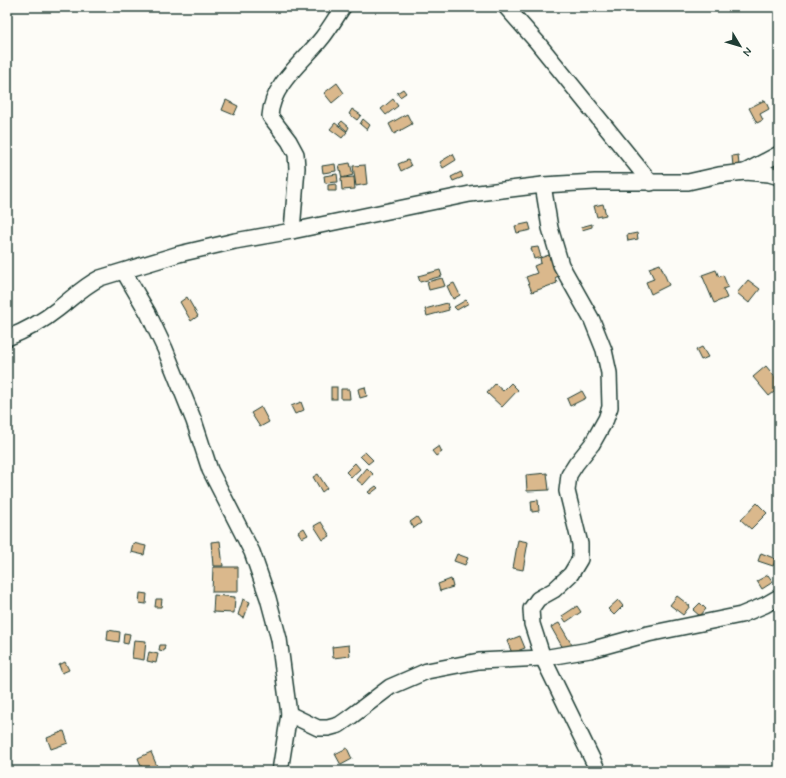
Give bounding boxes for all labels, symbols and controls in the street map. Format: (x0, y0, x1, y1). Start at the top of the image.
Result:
north arrow (720, 26, 760, 66)
text: N (739, 44, 755, 59)

